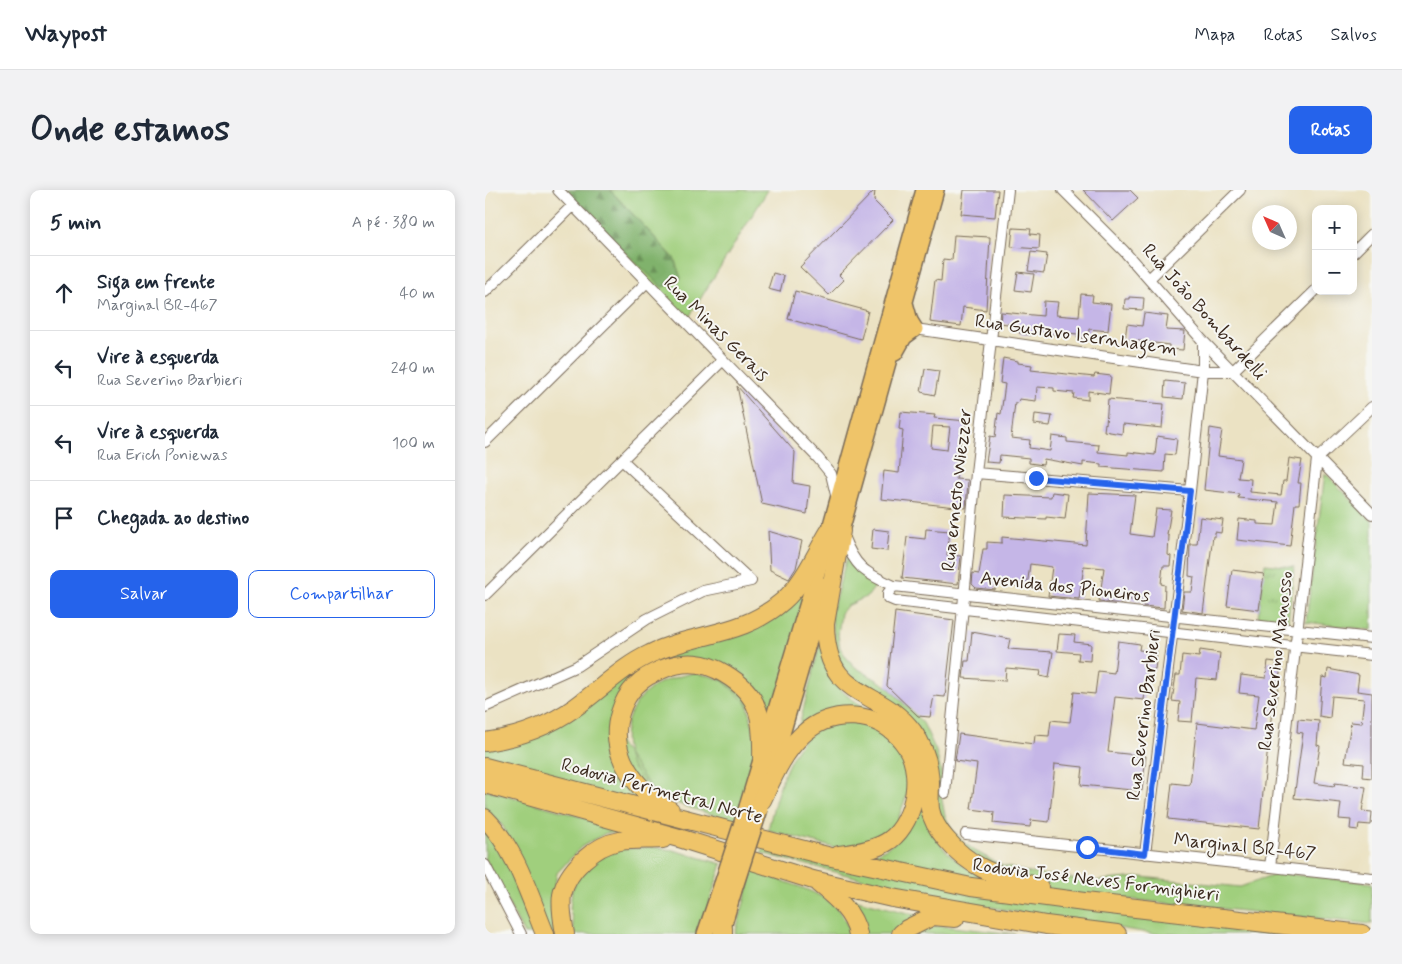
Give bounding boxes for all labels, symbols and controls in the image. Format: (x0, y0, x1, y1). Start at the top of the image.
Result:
text: Waypost (25, 19, 107, 50)
text: Mapa (1194, 23, 1235, 47)
text: Rotas (1263, 23, 1303, 47)
text: Salvos (1331, 23, 1377, 47)
button: Rotas (1289, 106, 1372, 154)
text: Onde estamos (30, 107, 230, 153)
north arrow (1252, 205, 1297, 250)
map controls (1312, 205, 1357, 295)
button: + (1312, 205, 1357, 250)
text: 5 min (50, 209, 102, 237)
text: A pé · 380 m (352, 212, 435, 233)
street label: Rua João Bombardelli (1136, 238, 1272, 386)
button: − (1312, 250, 1357, 295)
text: Siga em frente (97, 270, 215, 295)
street label: Rua Minas Gerais (658, 271, 774, 387)
icon: ahead (50, 279, 78, 307)
text: 40 m (399, 283, 435, 304)
text: Marginal BR-467 (97, 295, 218, 316)
street label: Rua Gustavo Isernhagem (973, 308, 1179, 365)
text: Vire à esquerda (97, 345, 219, 370)
icon: left (50, 354, 78, 382)
text: 240 m (391, 358, 435, 379)
text: Rua Severino Barbieri (97, 370, 242, 391)
street label: Rua ernesto Wiezzer (936, 407, 978, 573)
text: Vire à esquerda (97, 420, 219, 445)
icon: left (50, 429, 78, 457)
text: 100 m (392, 433, 435, 454)
text: Rua Erich Poniewas (97, 445, 228, 466)
route end (1025, 467, 1048, 490)
icon: arrive (50, 504, 78, 532)
text: Chegada ao destino (97, 506, 249, 531)
street label: Avenida dos Pioneiros (979, 566, 1152, 608)
button: Salvar (50, 570, 238, 618)
button: Compartilhar (248, 570, 435, 618)
street label: Rua Severino Manosso (1253, 570, 1299, 752)
street label: Rua Severino Barbieri (1121, 628, 1167, 802)
street label: Rodovia Perimetral Norte (559, 752, 765, 830)
street label: Marginal BR-467 (1172, 827, 1318, 869)
route start (1076, 836, 1099, 859)
street label: Rodovia José Neves Formighieri (971, 852, 1221, 909)

